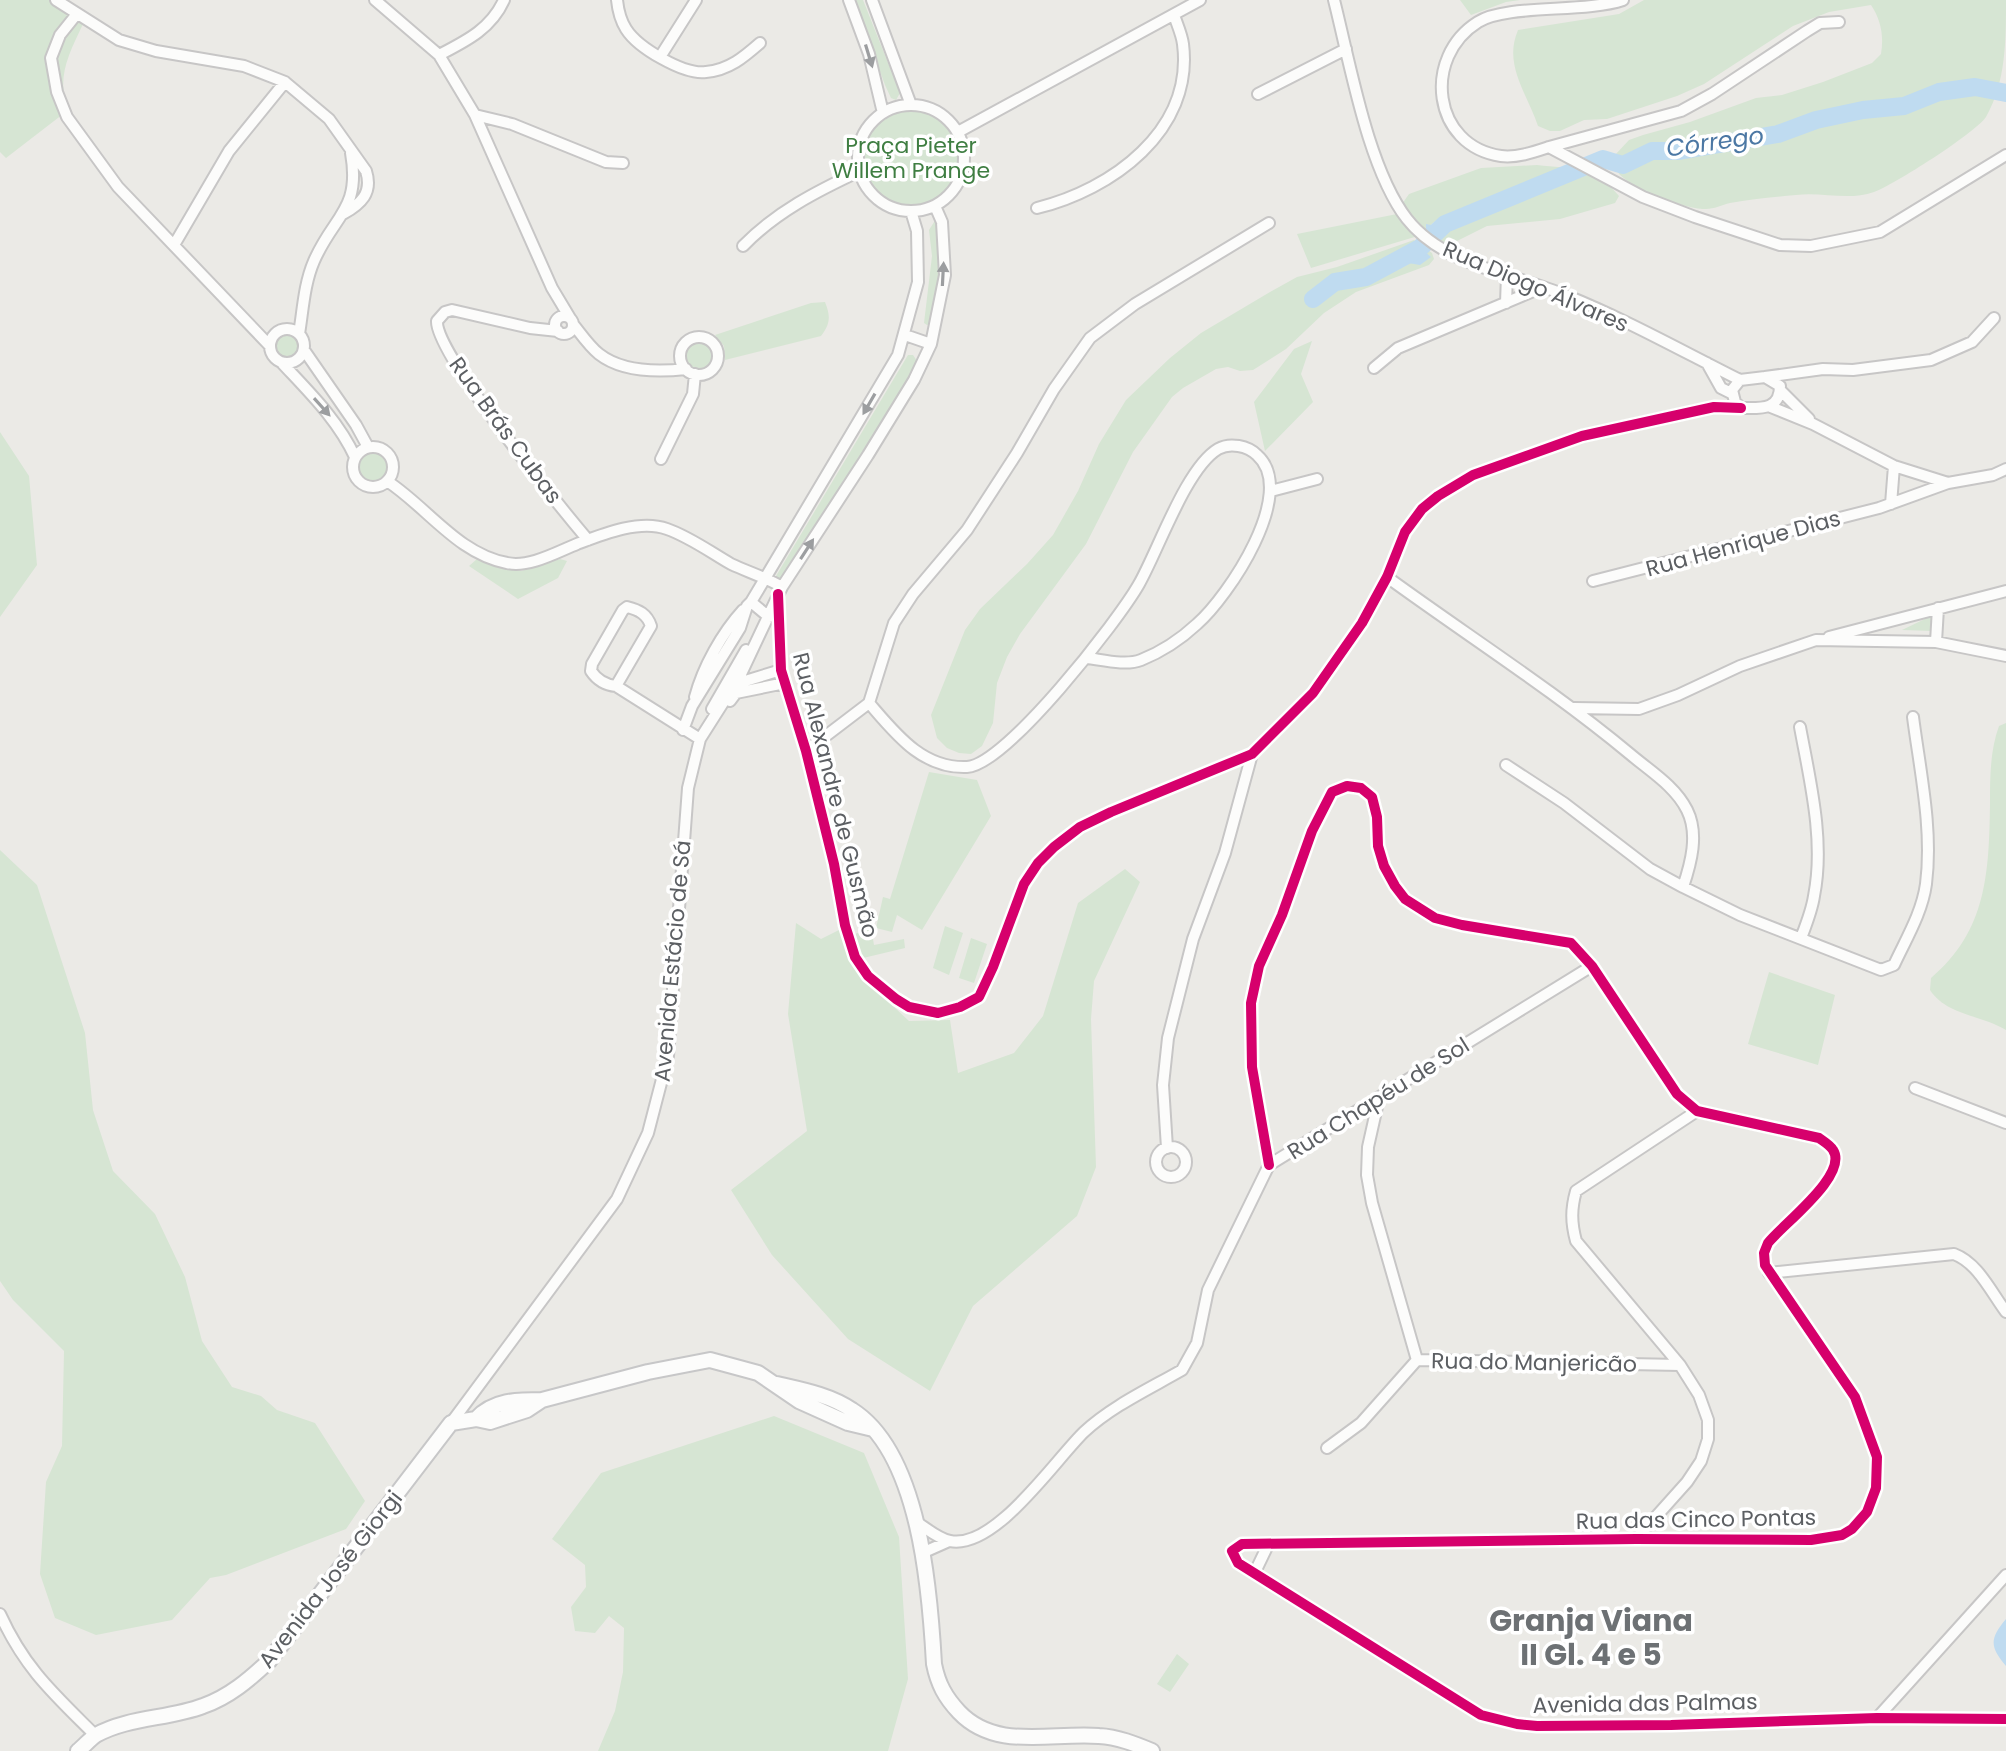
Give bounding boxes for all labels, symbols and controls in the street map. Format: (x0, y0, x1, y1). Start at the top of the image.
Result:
one-way arrow (863, 44, 876, 68)
water label: Córrego (1664, 118, 1766, 165)
park label: Praça Pieter Willem Prange (832, 130, 990, 186)
street label: Rua Diogo Álvares (1438, 233, 1633, 340)
one-way arrow (937, 261, 950, 287)
street label: Rua Brás Cubas (442, 351, 569, 510)
one-way arrow (862, 393, 876, 416)
one-way arrow (313, 397, 331, 416)
street label: Rua Henrique Dias (1642, 503, 1844, 584)
one-way arrow (799, 538, 813, 560)
street label: Rua Alexandre de Gusmão (785, 649, 886, 941)
street label: Avenida Estácio de Sá (646, 839, 699, 1083)
street label: Rua Chapéu de Sol (1281, 1030, 1475, 1167)
street label: Rua do Manjericão (1431, 1345, 1637, 1380)
street label: Avenida José Giorgi (251, 1484, 410, 1675)
street label: Rua das Cinco Pontas (1576, 1502, 1816, 1537)
district label: Granja Viana II Gl. 4 e 5 (1489, 1599, 1693, 1676)
street label: Avenida das Palmas (1532, 1686, 1758, 1721)

